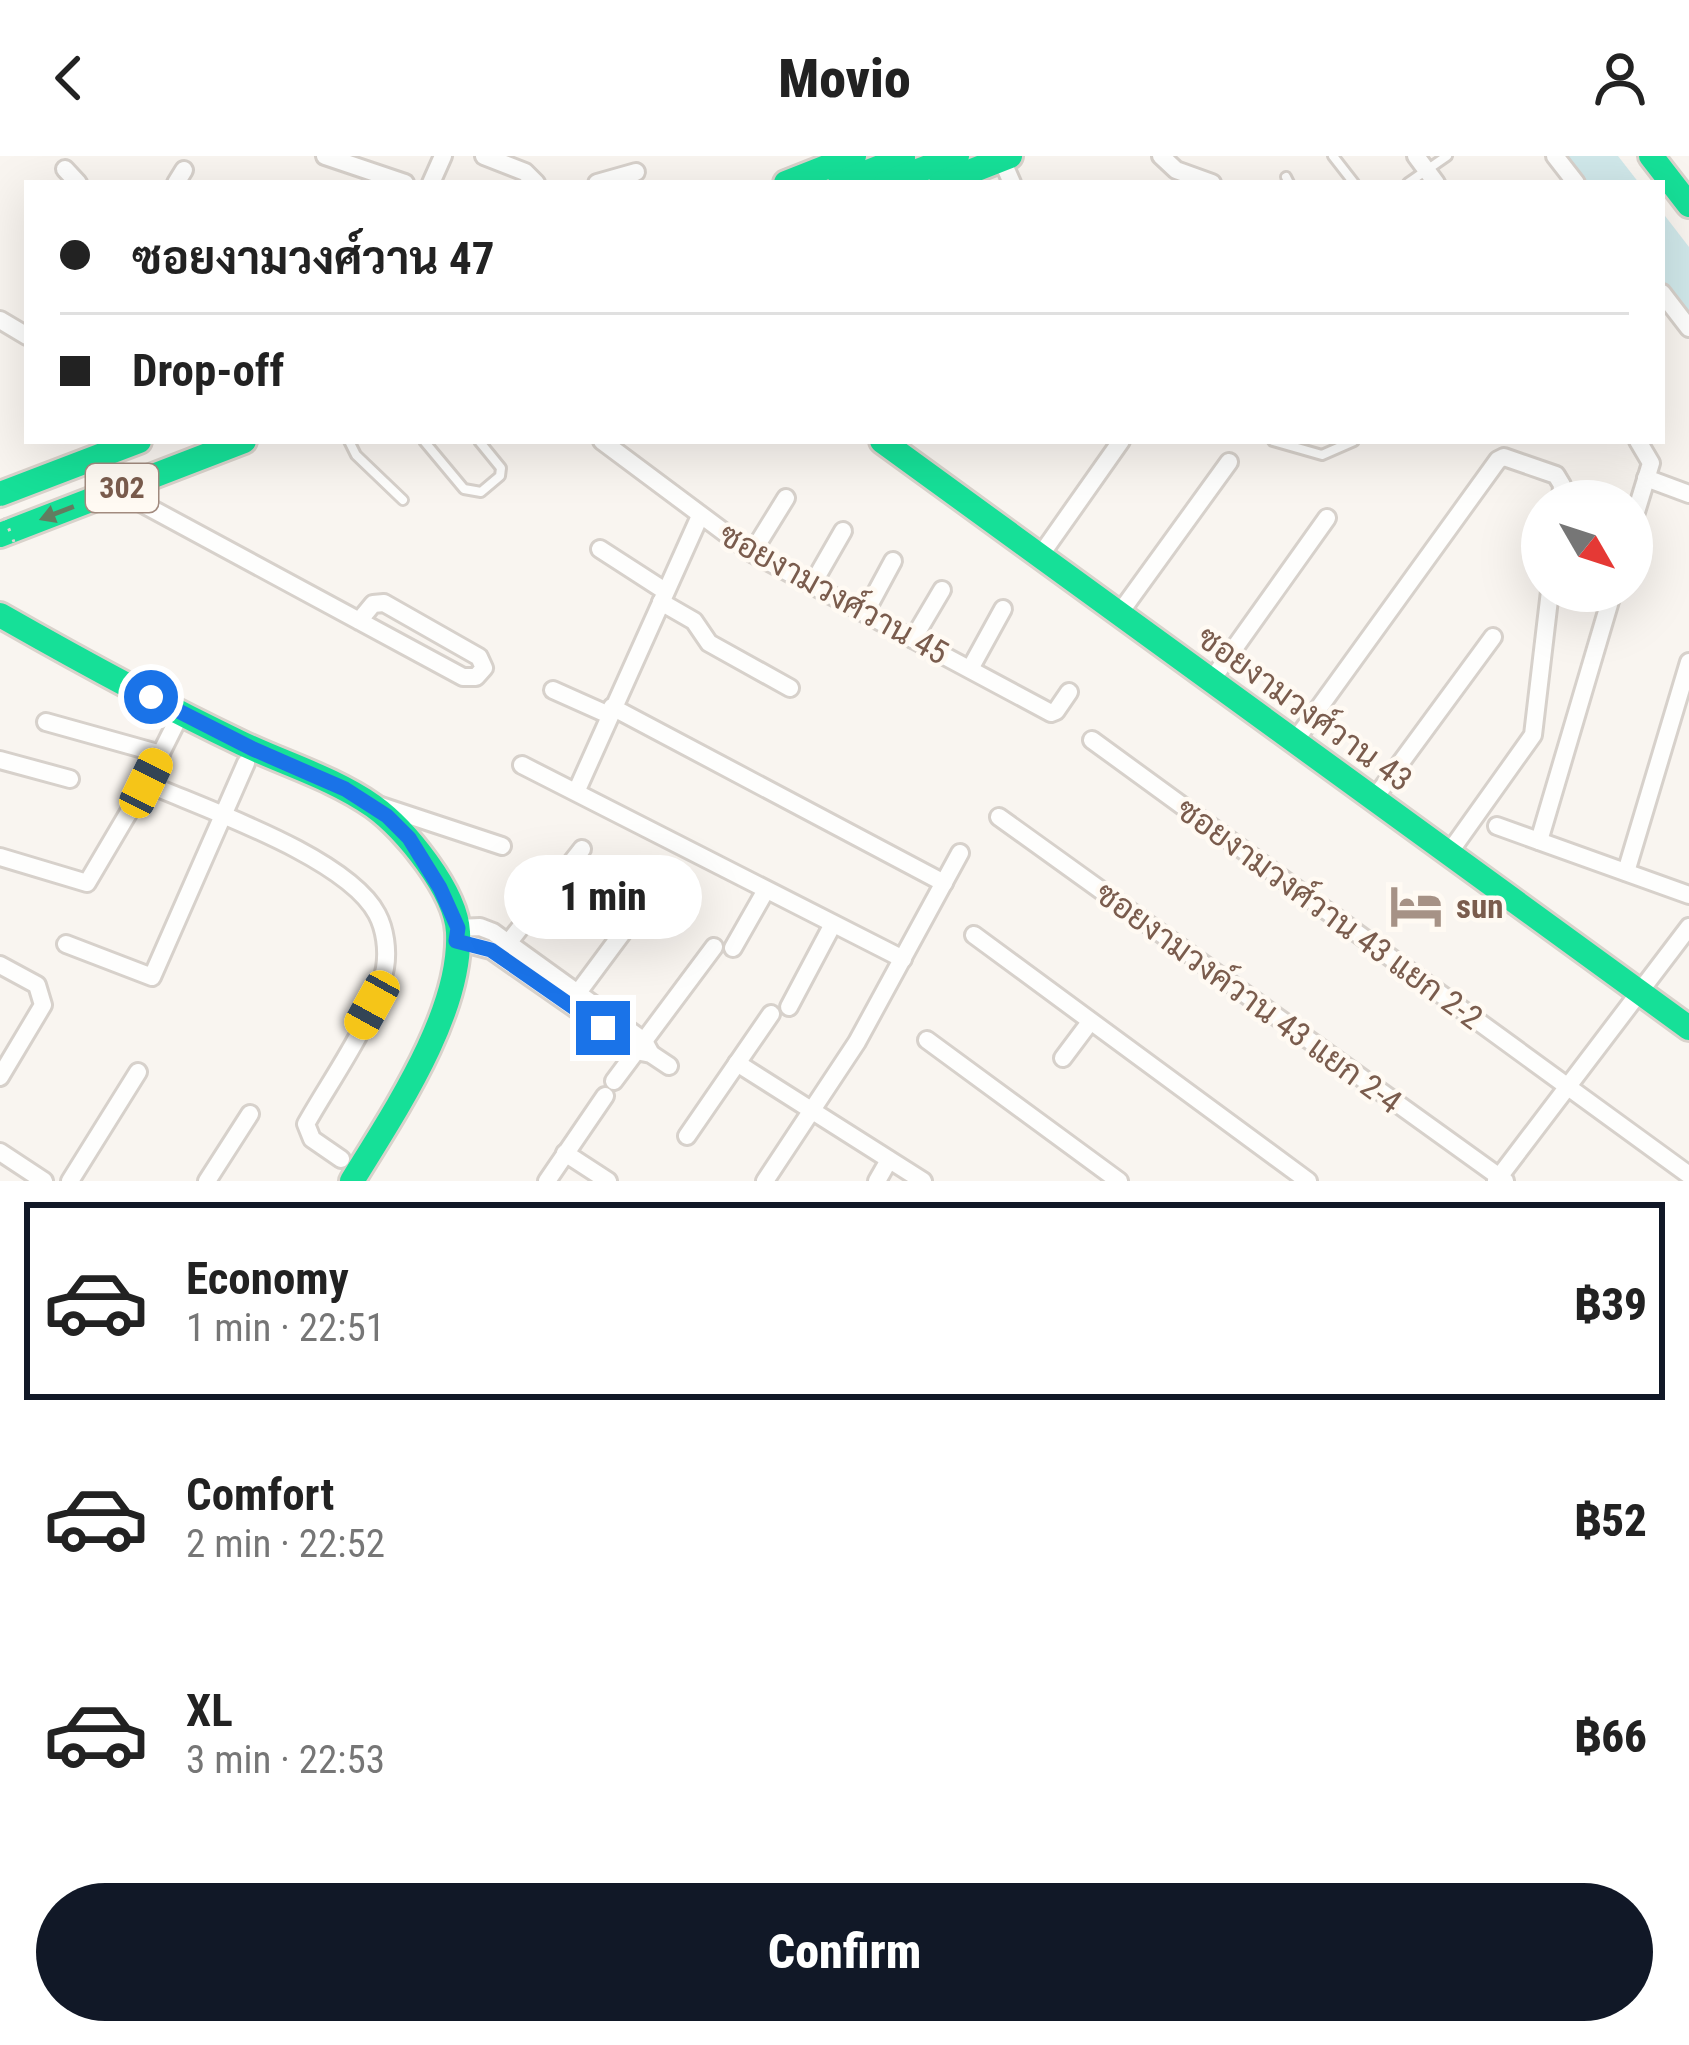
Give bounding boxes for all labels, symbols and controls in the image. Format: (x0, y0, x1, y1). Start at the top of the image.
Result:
icon: back (36, 45, 102, 111)
icon: person (1587, 45, 1653, 111)
text: Movio (778, 47, 911, 110)
text: ซอยงามวงศ์วาน 47 (132, 232, 494, 285)
text: Drop-off (132, 344, 284, 397)
road number: 302 (86, 464, 158, 512)
north arrow (1521, 480, 1653, 612)
map controls (1521, 480, 1653, 612)
one-way arrow (38, 505, 74, 524)
street label: ซอยงามวงศ์วาน 45 (713, 514, 955, 672)
street label: ซอยงามวงศ์วาน 43 (1190, 617, 1420, 799)
route start (124, 670, 178, 724)
car (114, 743, 178, 823)
street label: ซอยงามวงศ์วาน 43 แยก 2-2 (1169, 789, 1490, 1037)
callout: 1 min (504, 854, 702, 938)
street label: ซอยงามวงค์วาน 43 แยก 2-4 (1088, 873, 1409, 1122)
text: 1 min (560, 874, 646, 920)
hotel icon: sun (1387, 877, 1445, 935)
place label: sun (1456, 887, 1503, 926)
car (339, 965, 405, 1045)
route end (576, 1001, 630, 1055)
icon: car (42, 1247, 150, 1355)
text: Economy (186, 1252, 349, 1305)
text: ฿39 (1574, 1278, 1647, 1331)
text: 1 min · 22:51 (186, 1305, 385, 1351)
icon: car (42, 1463, 150, 1571)
text: Comfort (186, 1468, 334, 1521)
text: ฿52 (1574, 1494, 1647, 1547)
text: 2 min · 22:52 (186, 1521, 385, 1567)
icon: car (42, 1679, 150, 1787)
text: XL (186, 1684, 233, 1737)
text: ฿66 (1574, 1710, 1647, 1763)
text: 3 min · 22:53 (186, 1737, 385, 1783)
button: Confirm (36, 1883, 1653, 2021)

